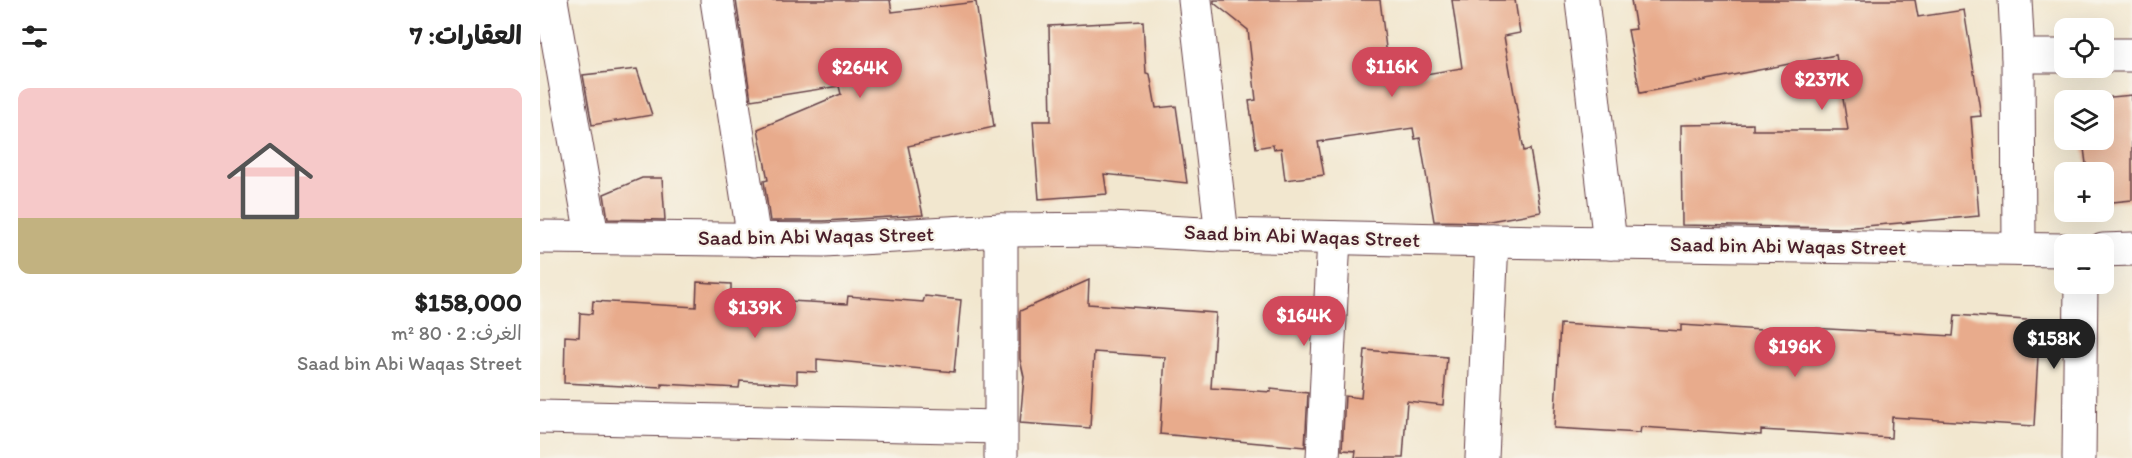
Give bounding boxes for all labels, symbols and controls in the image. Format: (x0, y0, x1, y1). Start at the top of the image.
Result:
map controls (2054, 18, 2114, 294)
button: locate (2054, 18, 2114, 78)
text: العقارات: 7 (410, 19, 522, 51)
icon: filters (18, 20, 51, 53)
pin: $116K (1350, 47, 1434, 98)
pin: $264K (818, 48, 902, 99)
text: $116K (1366, 54, 1418, 78)
text: $264K (832, 55, 888, 79)
pin: $237K (1780, 60, 1864, 111)
text: $237K (1795, 67, 1849, 91)
button: layers (2054, 90, 2114, 150)
icon: home (216, 127, 324, 235)
button: + (2054, 162, 2114, 222)
street label: Saad bin Abi Waqas Street (1183, 219, 1421, 252)
street label: Saad bin Abi Waqas Street (698, 221, 934, 250)
street label: Saad bin Abi Waqas Street (1670, 231, 1906, 260)
button: − (2054, 234, 2114, 294)
text: $158,000 (415, 286, 522, 318)
pin: $139K (713, 288, 797, 339)
text: $139K (728, 295, 782, 319)
pin: $164K (1262, 296, 1346, 347)
text: $164K (1277, 303, 1331, 327)
pin: $158K (2012, 319, 2096, 370)
text: الغرف: 2 · 80 m² (391, 321, 522, 345)
text: $158K (2027, 326, 2081, 350)
pin: $196K (1753, 327, 1837, 378)
text: $196K (1768, 334, 1822, 358)
text: Saad bin Abi Waqas Street (297, 351, 522, 375)

